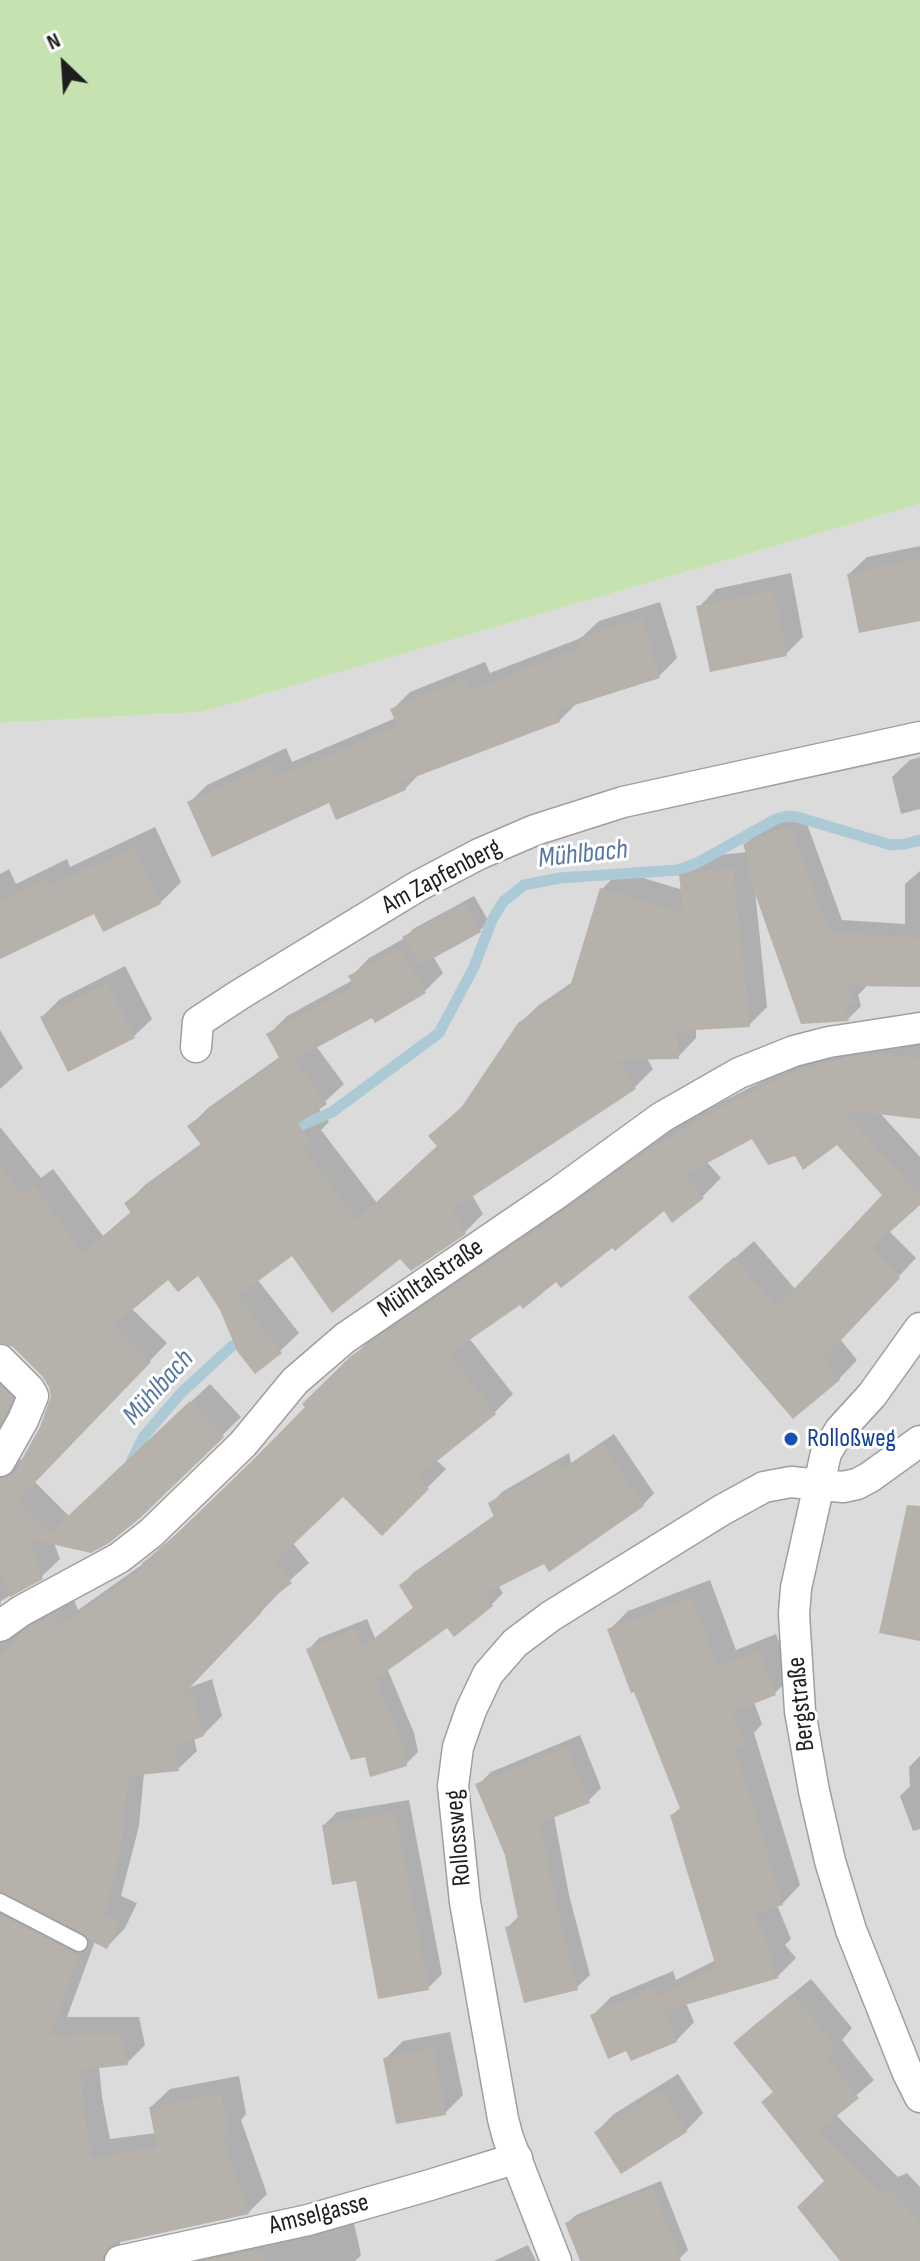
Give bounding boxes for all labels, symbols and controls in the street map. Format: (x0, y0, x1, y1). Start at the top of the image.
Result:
north arrow (24, 24, 104, 104)
text: N (43, 27, 65, 57)
street label: Am Zapfenberg (377, 833, 507, 921)
water label: Mühlbach (537, 834, 629, 876)
street label: Mühltalstraße (372, 1232, 490, 1326)
water label: Mühlbach (116, 1343, 202, 1433)
place label: Rolloßweg (807, 1423, 896, 1455)
marker: Rolloßweg (782, 1430, 800, 1448)
street label: Bergstraße (782, 1655, 822, 1753)
street label: Rollossweg (439, 1788, 479, 1888)
street label: Amselgasse (266, 2188, 372, 2242)

